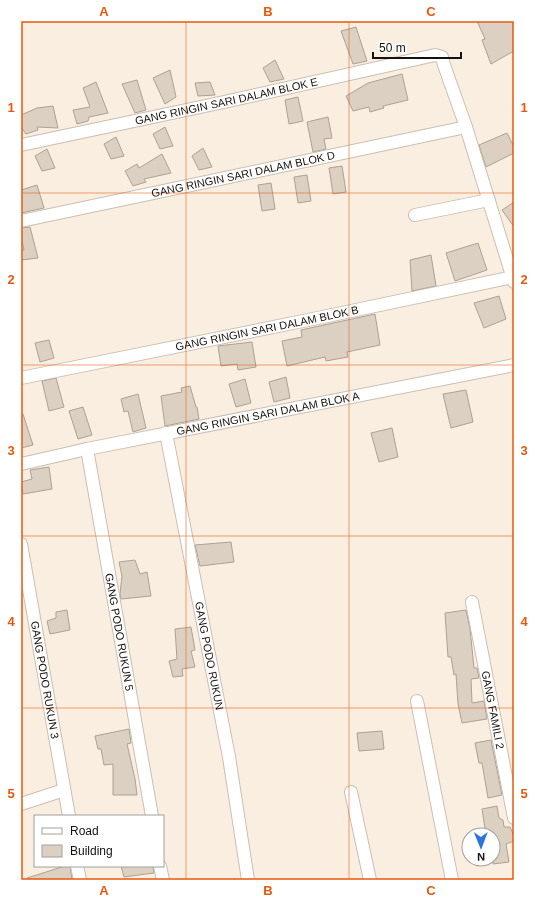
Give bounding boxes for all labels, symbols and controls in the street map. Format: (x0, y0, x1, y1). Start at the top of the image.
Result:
text: A (99, 4, 109, 19)
text: B (263, 4, 273, 19)
text: C (426, 4, 436, 19)
scale bar (373, 34, 461, 60)
text: 50 m (379, 41, 406, 55)
street label: GANG RINGIN SARI DALAM BLOK E (134, 75, 319, 127)
text: 1 (7, 100, 15, 115)
text: 1 (520, 100, 528, 115)
street label: GANG RINGIN SARI DALAM BLOK D (150, 149, 336, 199)
text: 2 (7, 272, 15, 287)
text: 2 (520, 272, 528, 287)
street label: GANG RINGIN SARI DALAM BLOK B (174, 304, 360, 353)
street label: GANG RINGIN SARI DALAM BLOK A (175, 389, 361, 437)
text: 3 (7, 443, 15, 458)
text: 3 (520, 443, 528, 458)
street label: GANG PODO RUKUN 5 (103, 572, 136, 692)
street label: GANG PODO RUKUN (193, 601, 226, 711)
text: 4 (7, 614, 15, 629)
text: 4 (520, 614, 528, 629)
street label: GANG PODO RUKUN 3 (29, 620, 61, 740)
street label: GANG FAMILI 2 (480, 670, 506, 750)
text: 5 (7, 786, 15, 801)
text: 5 (520, 786, 528, 801)
legend (34, 815, 164, 867)
text: Road (70, 824, 99, 838)
north arrow (461, 827, 501, 867)
text: Building (70, 844, 113, 858)
text: N (477, 851, 485, 863)
text: A (99, 883, 109, 898)
text: B (263, 883, 273, 898)
text: C (426, 883, 436, 898)

